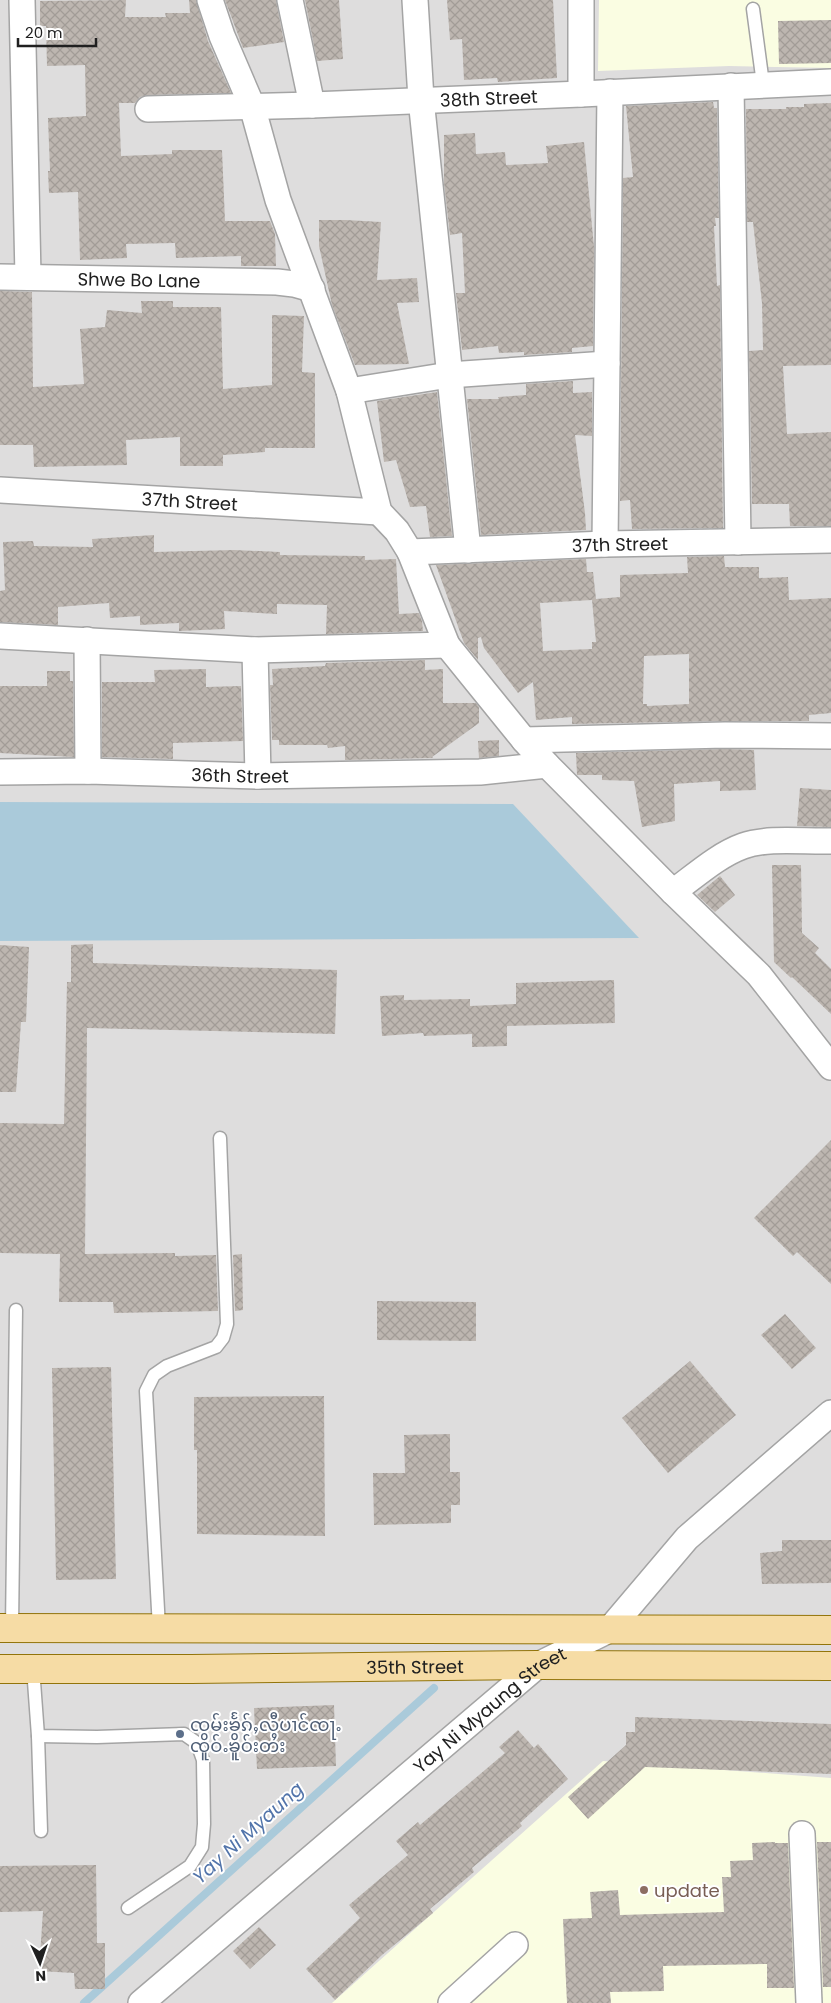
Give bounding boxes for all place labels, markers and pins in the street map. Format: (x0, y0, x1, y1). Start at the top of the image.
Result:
place label: ၸုမ်းၶႅၵ်ႇလီပၢင်ၸႃႉ ၸိူဝ်ႉၶိူဝ်းတႆး (190, 1711, 342, 1761)
marker: ၸုမ်းၶႅၵ်ႇလီပၢင်ၸႃႉ ၸိူဝ်ႉၶိူဝ်းတႆး (174, 1728, 186, 1740)
place label: update (654, 1878, 720, 1903)
marker: update (638, 1884, 650, 1896)

